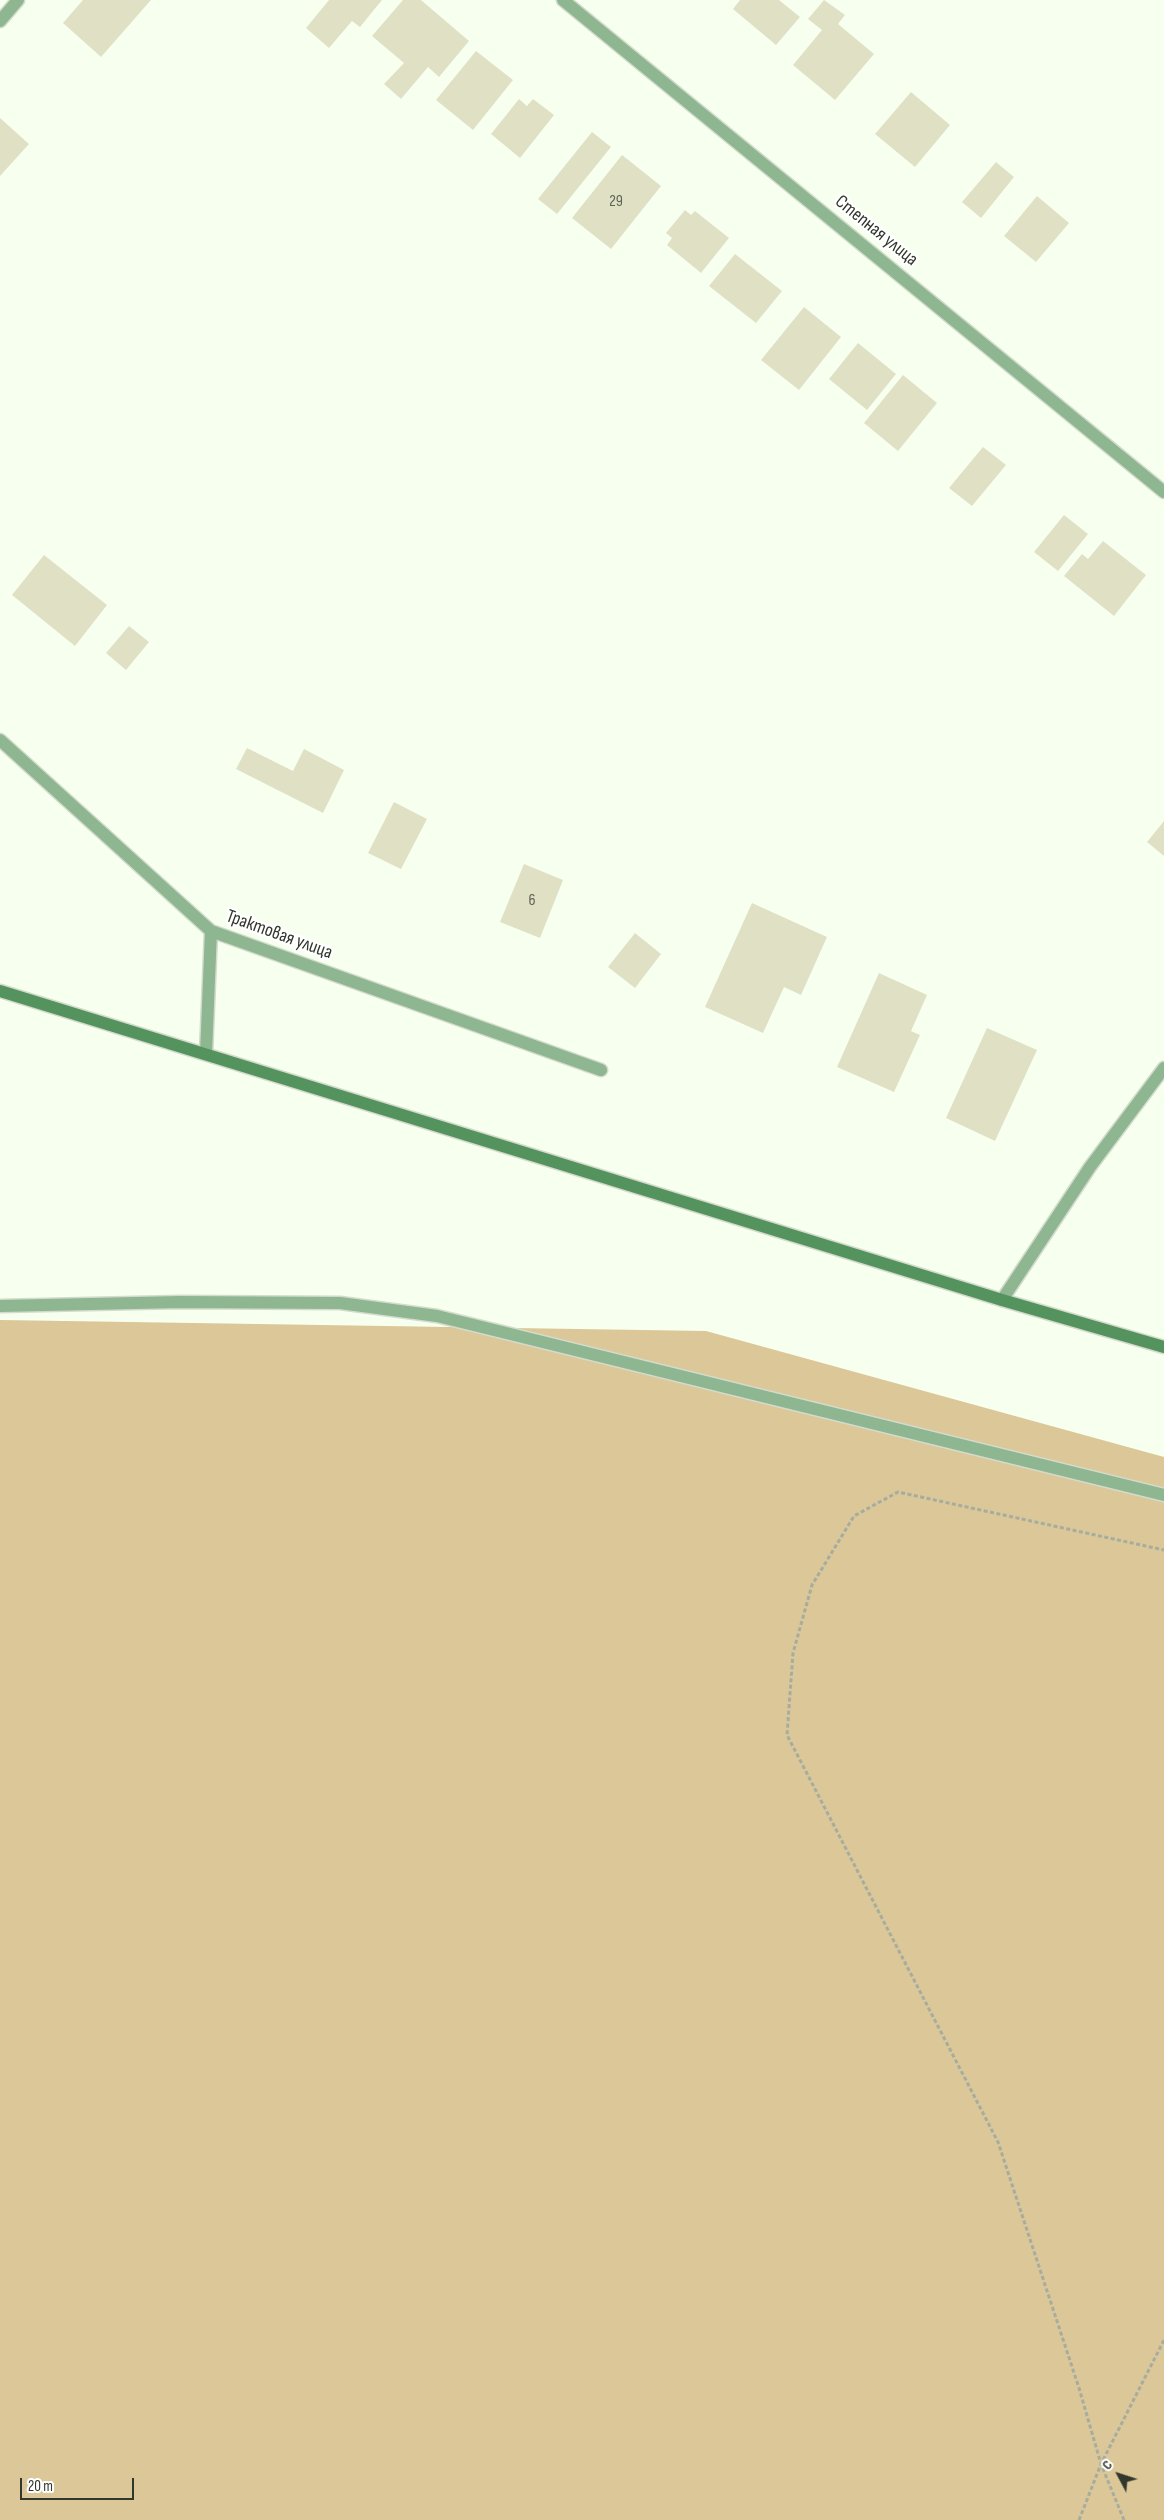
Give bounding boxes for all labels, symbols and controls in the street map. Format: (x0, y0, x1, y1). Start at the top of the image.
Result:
street label: Степная улица (830, 191, 922, 271)
house number: 29 (609, 192, 623, 212)
house number: 6 (528, 891, 536, 911)
street label: Трактовая улица (223, 905, 335, 965)
north arrow (1094, 2450, 1144, 2500)
text: С (1098, 2457, 1116, 2473)
scale bar (22, 2468, 136, 2500)
text: 20 m (28, 2477, 53, 2496)

